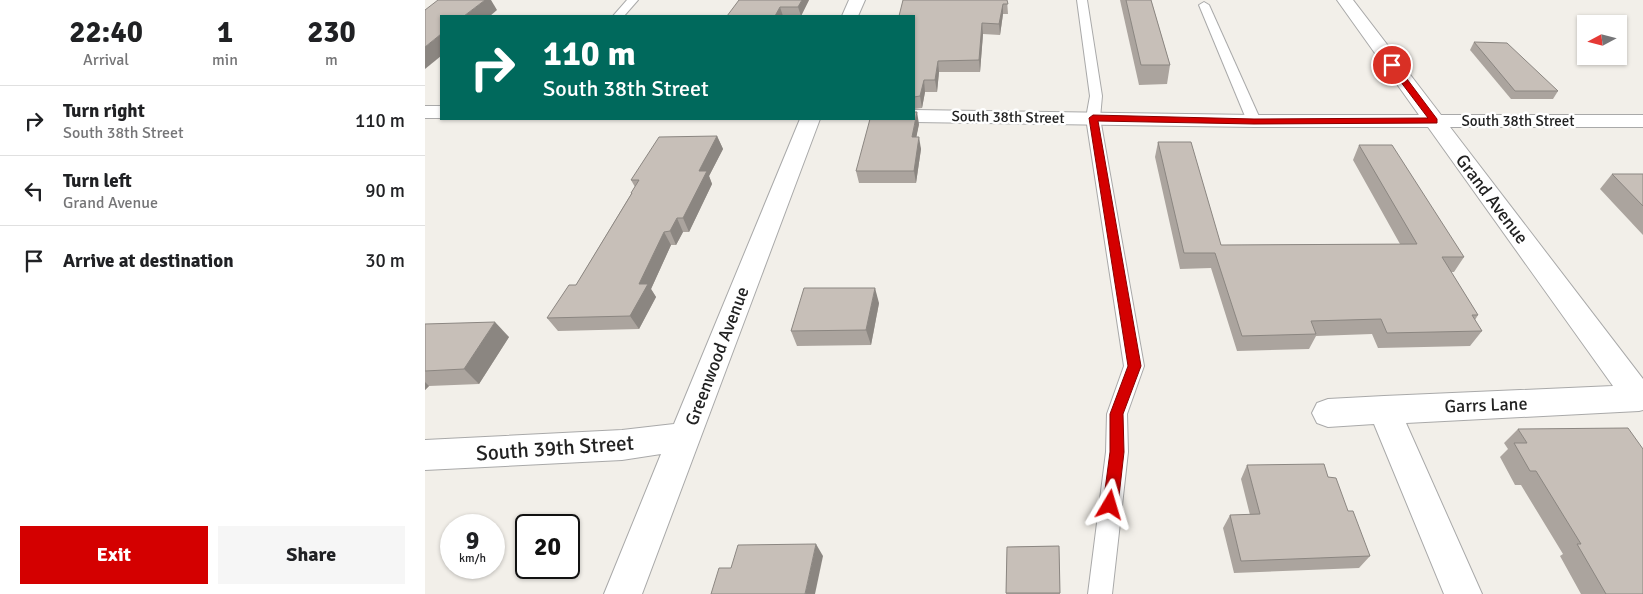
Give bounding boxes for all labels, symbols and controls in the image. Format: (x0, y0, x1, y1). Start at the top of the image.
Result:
text: 22:40 (69, 14, 143, 51)
text: 1 (217, 14, 233, 51)
text: 230 (307, 14, 356, 51)
north arrow (1577, 15, 1627, 65)
map controls (1577, 15, 1627, 65)
text: 110 m (543, 32, 636, 75)
icon: right (460, 35, 525, 100)
pin (1371, 44, 1413, 86)
text: Arrival (83, 50, 129, 70)
text: min (212, 50, 238, 70)
text: m (325, 50, 338, 70)
icon: arrive (1378, 51, 1406, 79)
text: South 38th Street (543, 75, 709, 102)
text: Turn right (63, 99, 145, 123)
icon: right (20, 107, 48, 135)
street label: South 38th Street (951, 107, 1065, 127)
text: 110 m (355, 109, 405, 133)
street label: South 38th Street (1461, 112, 1575, 130)
text: South 38th Street (63, 123, 184, 143)
street label: Grand Avenue (1451, 150, 1533, 248)
text: Turn left (63, 169, 132, 193)
icon: left (20, 177, 48, 205)
text: 90 m (365, 179, 405, 203)
text: Grand Avenue (63, 193, 158, 213)
icon: arrive (20, 247, 48, 275)
text: Arrive at destination (63, 249, 234, 273)
text: 30 m (365, 249, 405, 273)
street label: Greenwood Avenue (680, 284, 754, 428)
street label: Garrs Lane (1444, 393, 1528, 417)
street label: South 39th Street (475, 430, 635, 466)
position arrow (1083, 478, 1135, 530)
speed limit sign: 20 (515, 514, 580, 579)
text: 9 (466, 525, 479, 556)
button: Exit (20, 526, 208, 584)
button: Share (218, 526, 405, 584)
text: km/h (459, 551, 486, 566)

